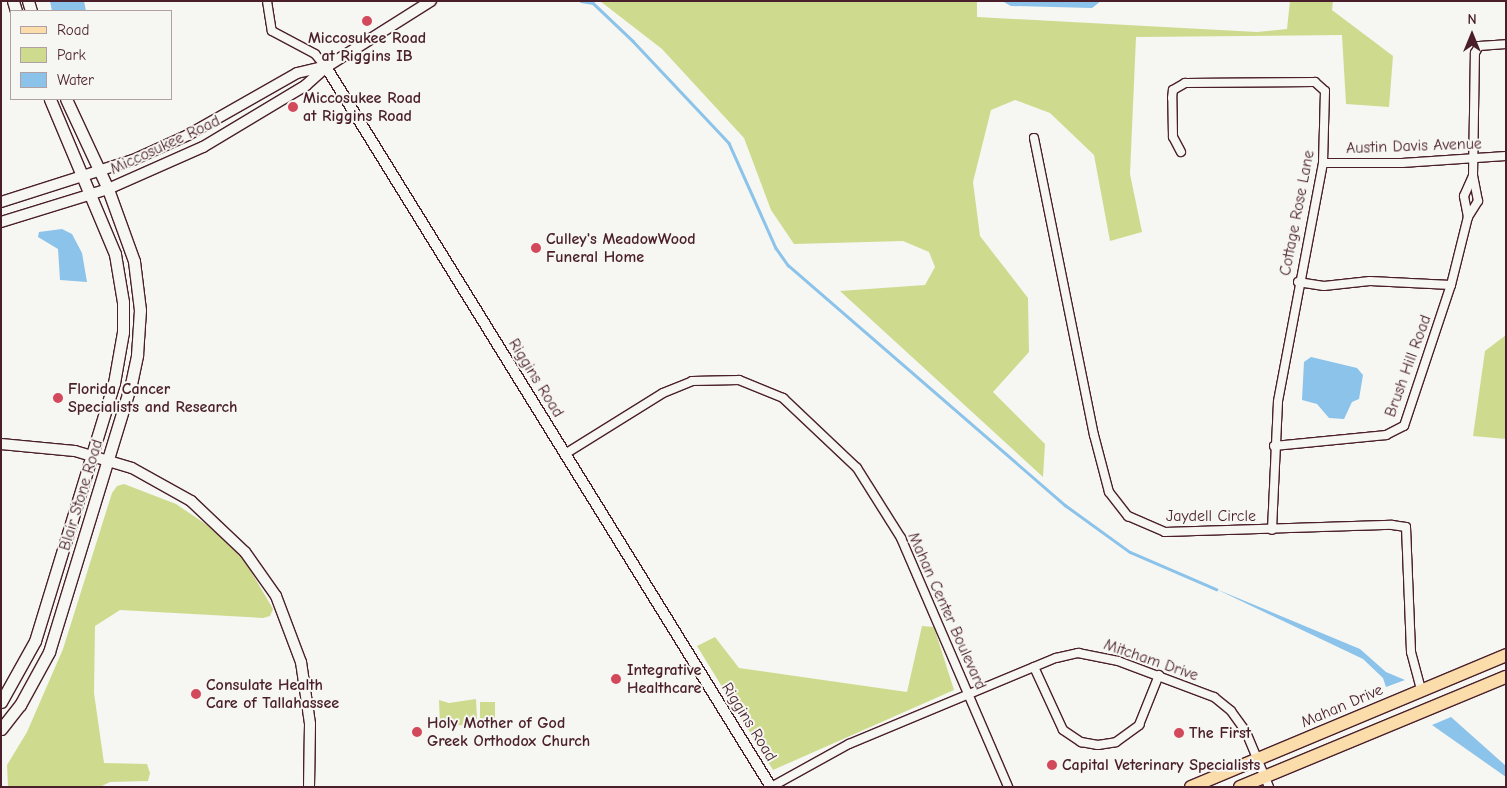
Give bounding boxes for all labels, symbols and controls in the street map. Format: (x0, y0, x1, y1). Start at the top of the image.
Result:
legend (10, 10, 172, 100)
north arrow (1447, 10, 1497, 60)
text: N (1467, 11, 1477, 28)
marker: Miccosukee Road at Riggins IB (361, 15, 373, 27)
text: Road (57, 21, 89, 39)
place label: Miccosukee Road at Riggins IB (308, 28, 426, 66)
text: Park (57, 46, 86, 64)
text: Water (57, 71, 94, 89)
place label: Miccosukee Road at Riggins Road (303, 88, 421, 126)
marker: Miccosukee Road at Riggins Road (287, 101, 299, 113)
street label: Miccosukee Road (107, 111, 223, 179)
street label: Austin Davis Avenue (1346, 134, 1482, 158)
street label: Cottage Rose Lane (1275, 149, 1319, 277)
place label: Culley's MeadowWood Funeral Home (546, 229, 696, 267)
marker: Culley's MeadowWood Funeral Home (530, 242, 542, 254)
street label: Brush Hill Road (1381, 312, 1435, 420)
street label: Riggins Road (504, 335, 568, 421)
place label: Florida Cancer Specialists and Research (68, 379, 237, 417)
marker: Florida Cancer Specialists and Research (52, 392, 64, 404)
street label: Blair Stone Road (55, 437, 107, 553)
street label: Jaydell Circle (1166, 506, 1256, 526)
street label: Mahan Center Boulevard (904, 529, 990, 693)
street label: Mitcham Drive (1101, 635, 1201, 685)
place label: Integrative Healthcare (627, 660, 701, 698)
marker: Integrative Healthcare (609, 672, 623, 686)
place label: Consulate Health Care of Tallahassee (206, 675, 339, 713)
street label: Riggins Road (717, 679, 781, 765)
street label: Mahan Drive (1298, 680, 1386, 732)
marker: Consulate Health Care of Tallahassee (190, 688, 202, 700)
place label: Holy Mother of God Greek Orthodox Church (427, 713, 590, 751)
place label: The First (1189, 723, 1251, 743)
marker: Holy Mother of God Greek Orthodox Church (411, 726, 423, 738)
marker: The First (1173, 727, 1185, 739)
place label: Capital Veterinary Specialists (1062, 755, 1260, 775)
marker: Capital Veterinary Specialists (1046, 759, 1058, 771)

